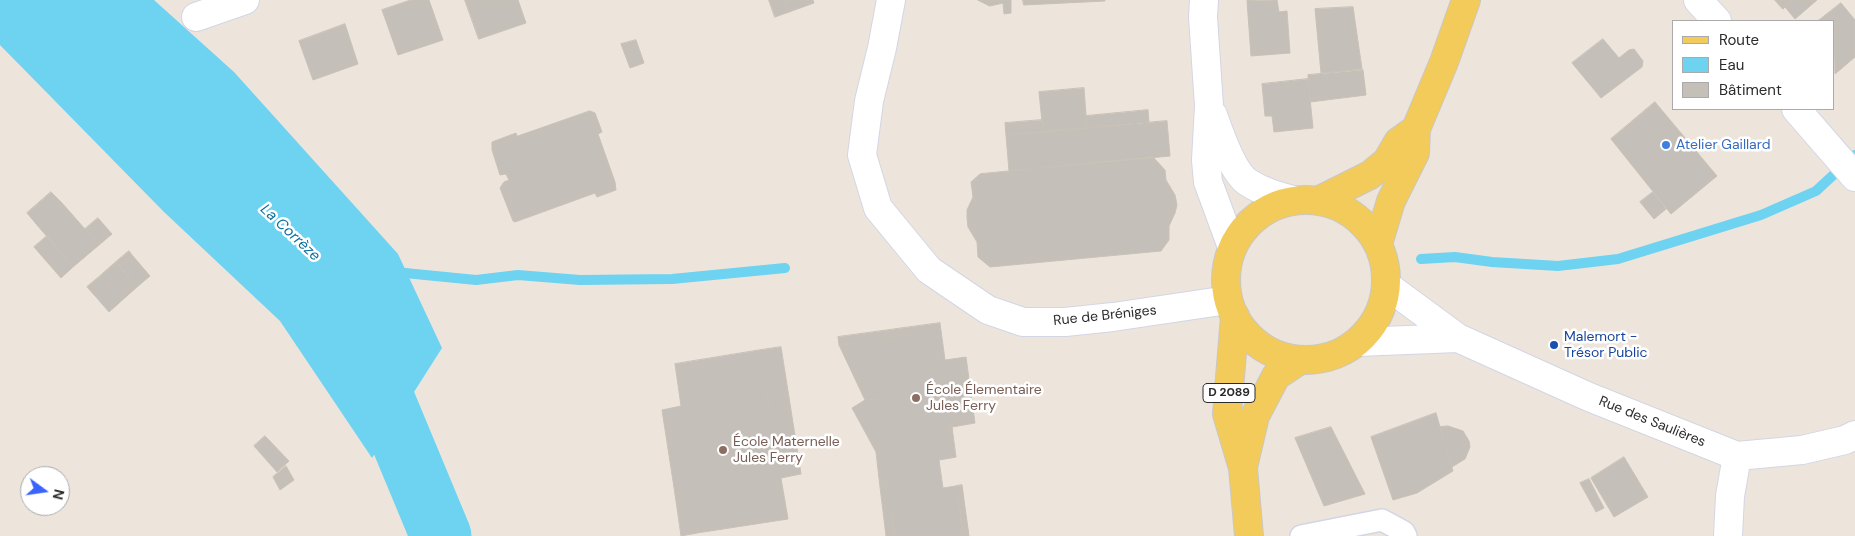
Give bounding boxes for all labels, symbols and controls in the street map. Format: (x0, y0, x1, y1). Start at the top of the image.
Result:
legend (1672, 20, 1835, 110)
text: Route (1719, 30, 1759, 50)
text: Eau (1719, 55, 1744, 75)
text: Bâtiment (1719, 80, 1782, 100)
place label: Atelier Gaillard (1676, 137, 1770, 153)
marker: Atelier Gaillard (1660, 139, 1672, 151)
water label: La Corrèze (256, 201, 324, 265)
street label: Rue de Bréniges (1053, 302, 1157, 330)
place label: Malemort - Trésor Public (1564, 329, 1648, 362)
marker: Malemort - Trésor Public (1548, 339, 1560, 351)
place label: École Élementaire Jules Ferry (926, 382, 1042, 414)
road number: D 2089 (1203, 383, 1255, 402)
marker: École Élementaire Jules Ferry (910, 392, 922, 404)
street label: Rue des Saulières (1596, 393, 1708, 451)
place label: École Maternelle Jules Ferry (733, 434, 840, 467)
marker: École Maternelle Jules Ferry (717, 444, 729, 456)
north arrow (20, 466, 70, 516)
text: N (49, 487, 69, 502)

